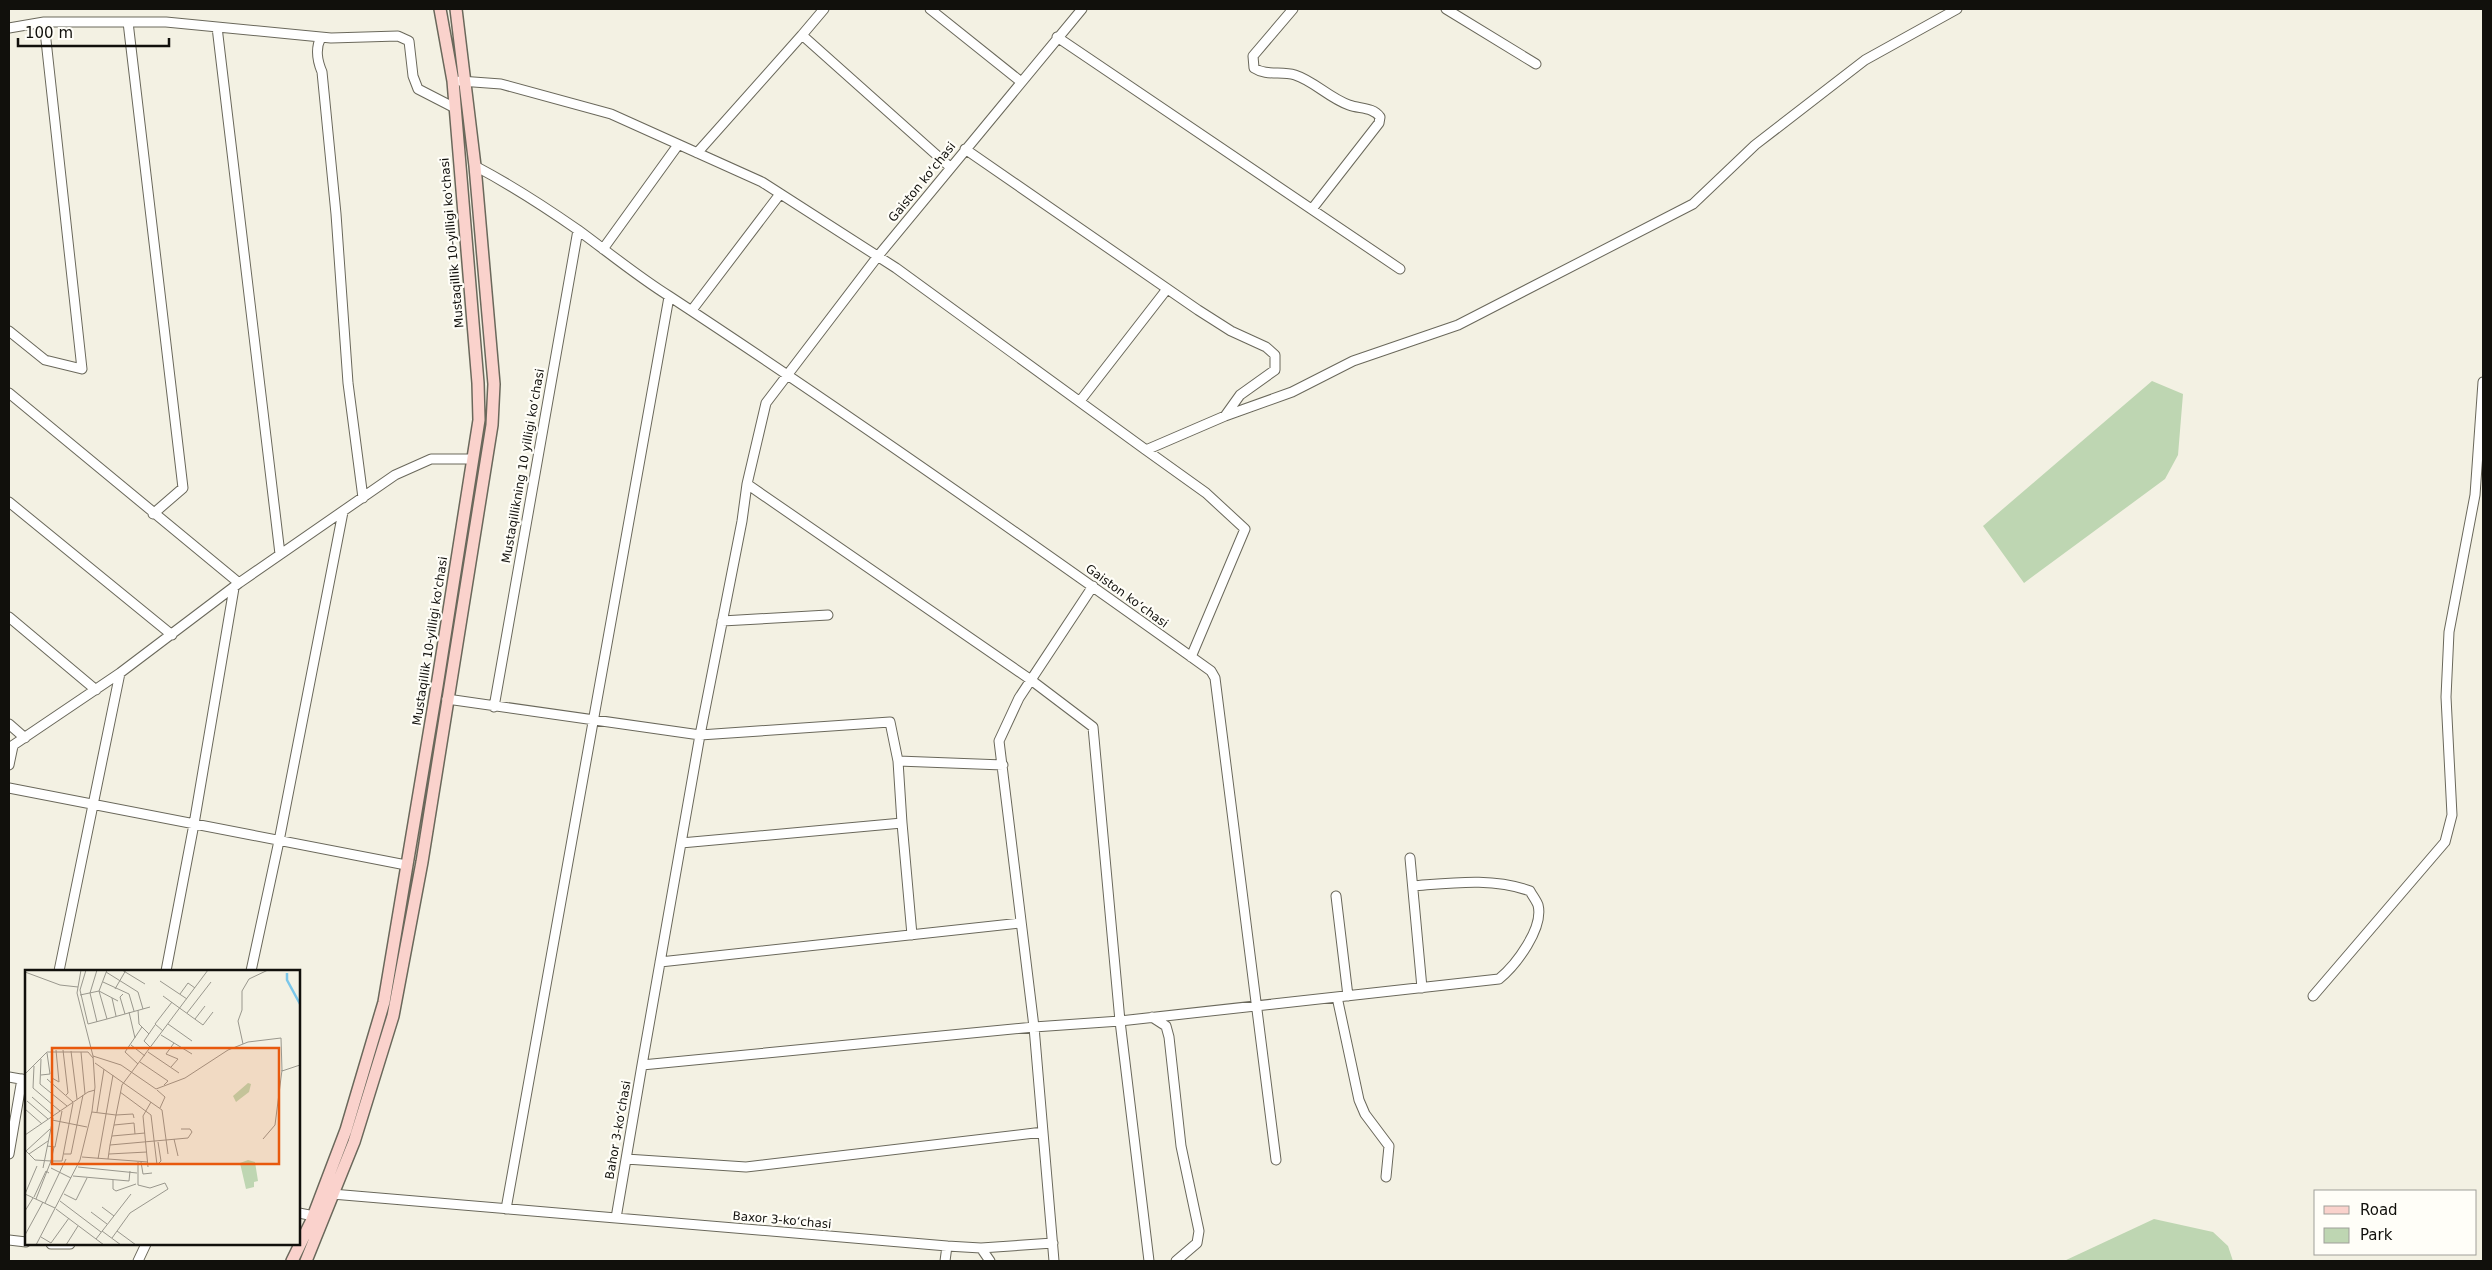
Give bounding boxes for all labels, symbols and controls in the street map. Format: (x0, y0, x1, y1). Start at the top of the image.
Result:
scale bar (18, 15, 169, 47)
text: 100 m (25, 24, 73, 42)
street label: Gaiston koʻchasi (886, 139, 958, 225)
street label: Mustaqillik 10-yilligi ko'chasi (438, 157, 466, 329)
street label: Mustaqillikning 10 yilligi koʻchasi (499, 368, 547, 564)
street label: Mustaqillik 10-yilligi ko'chasi (410, 556, 450, 726)
street label: Gaiston koʻchasi (1083, 561, 1171, 631)
inset map (25, 970, 300, 1245)
street label: Bahor 3-koʻchasi (602, 1080, 634, 1180)
legend (2314, 1190, 2477, 1255)
text: Road (2360, 1201, 2398, 1219)
street label: Baxor 3-koʻchasi (732, 1209, 832, 1231)
text: Park (2360, 1226, 2393, 1244)

